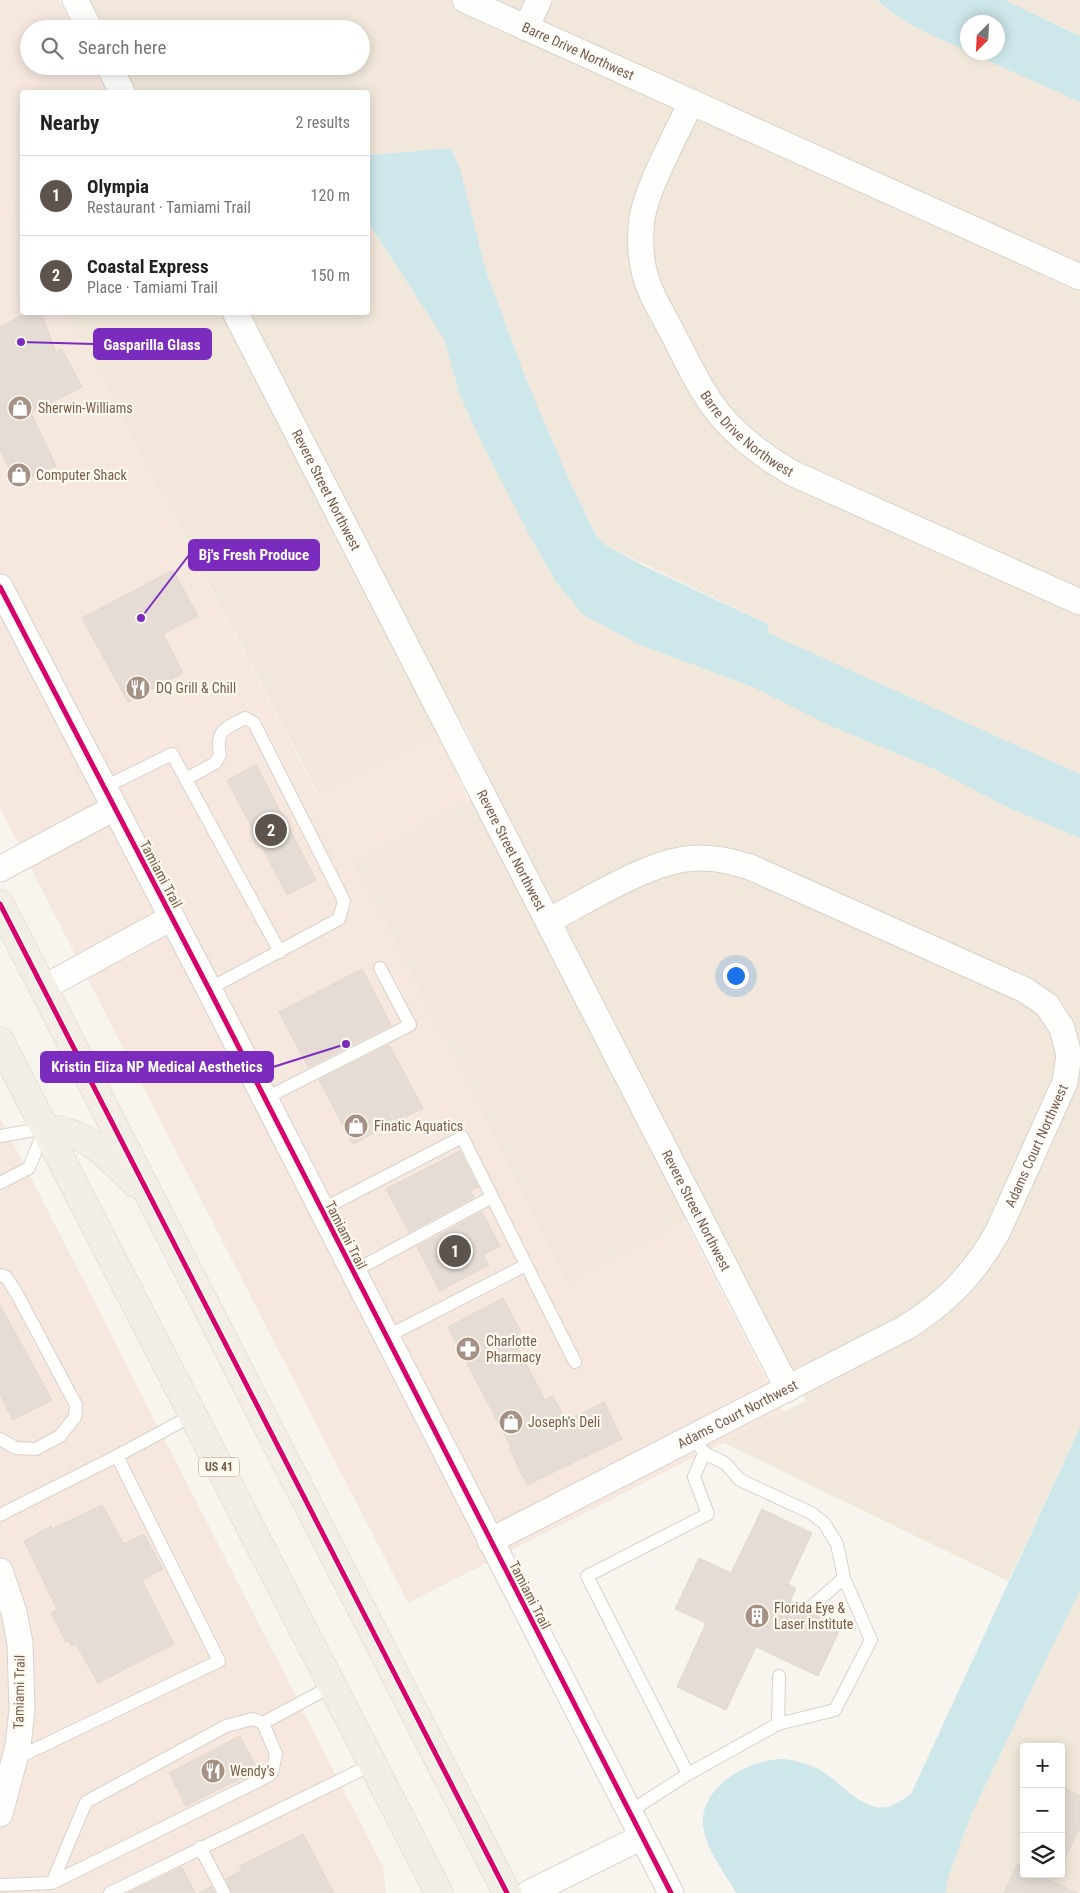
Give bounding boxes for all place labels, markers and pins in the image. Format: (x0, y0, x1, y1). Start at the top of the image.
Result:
callout: Gasparilla Glass (94, 329, 211, 359)
shop icon: Sherwin-Williams (7, 395, 33, 421)
place label: Sherwin-Williams (38, 400, 133, 416)
shop icon: Computer Shack (6, 462, 32, 488)
place label: Computer Shack (36, 467, 128, 483)
callout: Bj's Fresh Produce (189, 540, 319, 570)
restaurant icon: DQ Grill & Chill (125, 675, 151, 701)
place label: DQ Grill & Chill (156, 680, 236, 696)
pin: 2 (255, 811, 287, 849)
callout: Kristin Eliza NP Medical Aesthetics (41, 1052, 273, 1082)
shop icon: Finatic Aquatics (343, 1113, 369, 1139)
place label: Finatic Aquatics (374, 1118, 463, 1134)
pin: 1 (439, 1232, 471, 1270)
place label: Charlotte Pharmacy (486, 1333, 541, 1365)
pharmacy icon: Charlotte Pharmacy (455, 1336, 481, 1362)
shop icon: Joseph's Deli (498, 1409, 524, 1435)
place label: Joseph's Deli (528, 1414, 600, 1430)
place label: Florida Eye & Laser Institute (774, 1600, 854, 1632)
building icon: Florida Eye & Laser Institute (744, 1603, 770, 1629)
restaurant icon: Wendy's (200, 1758, 226, 1784)
place label: Wendy's (230, 1763, 275, 1779)

